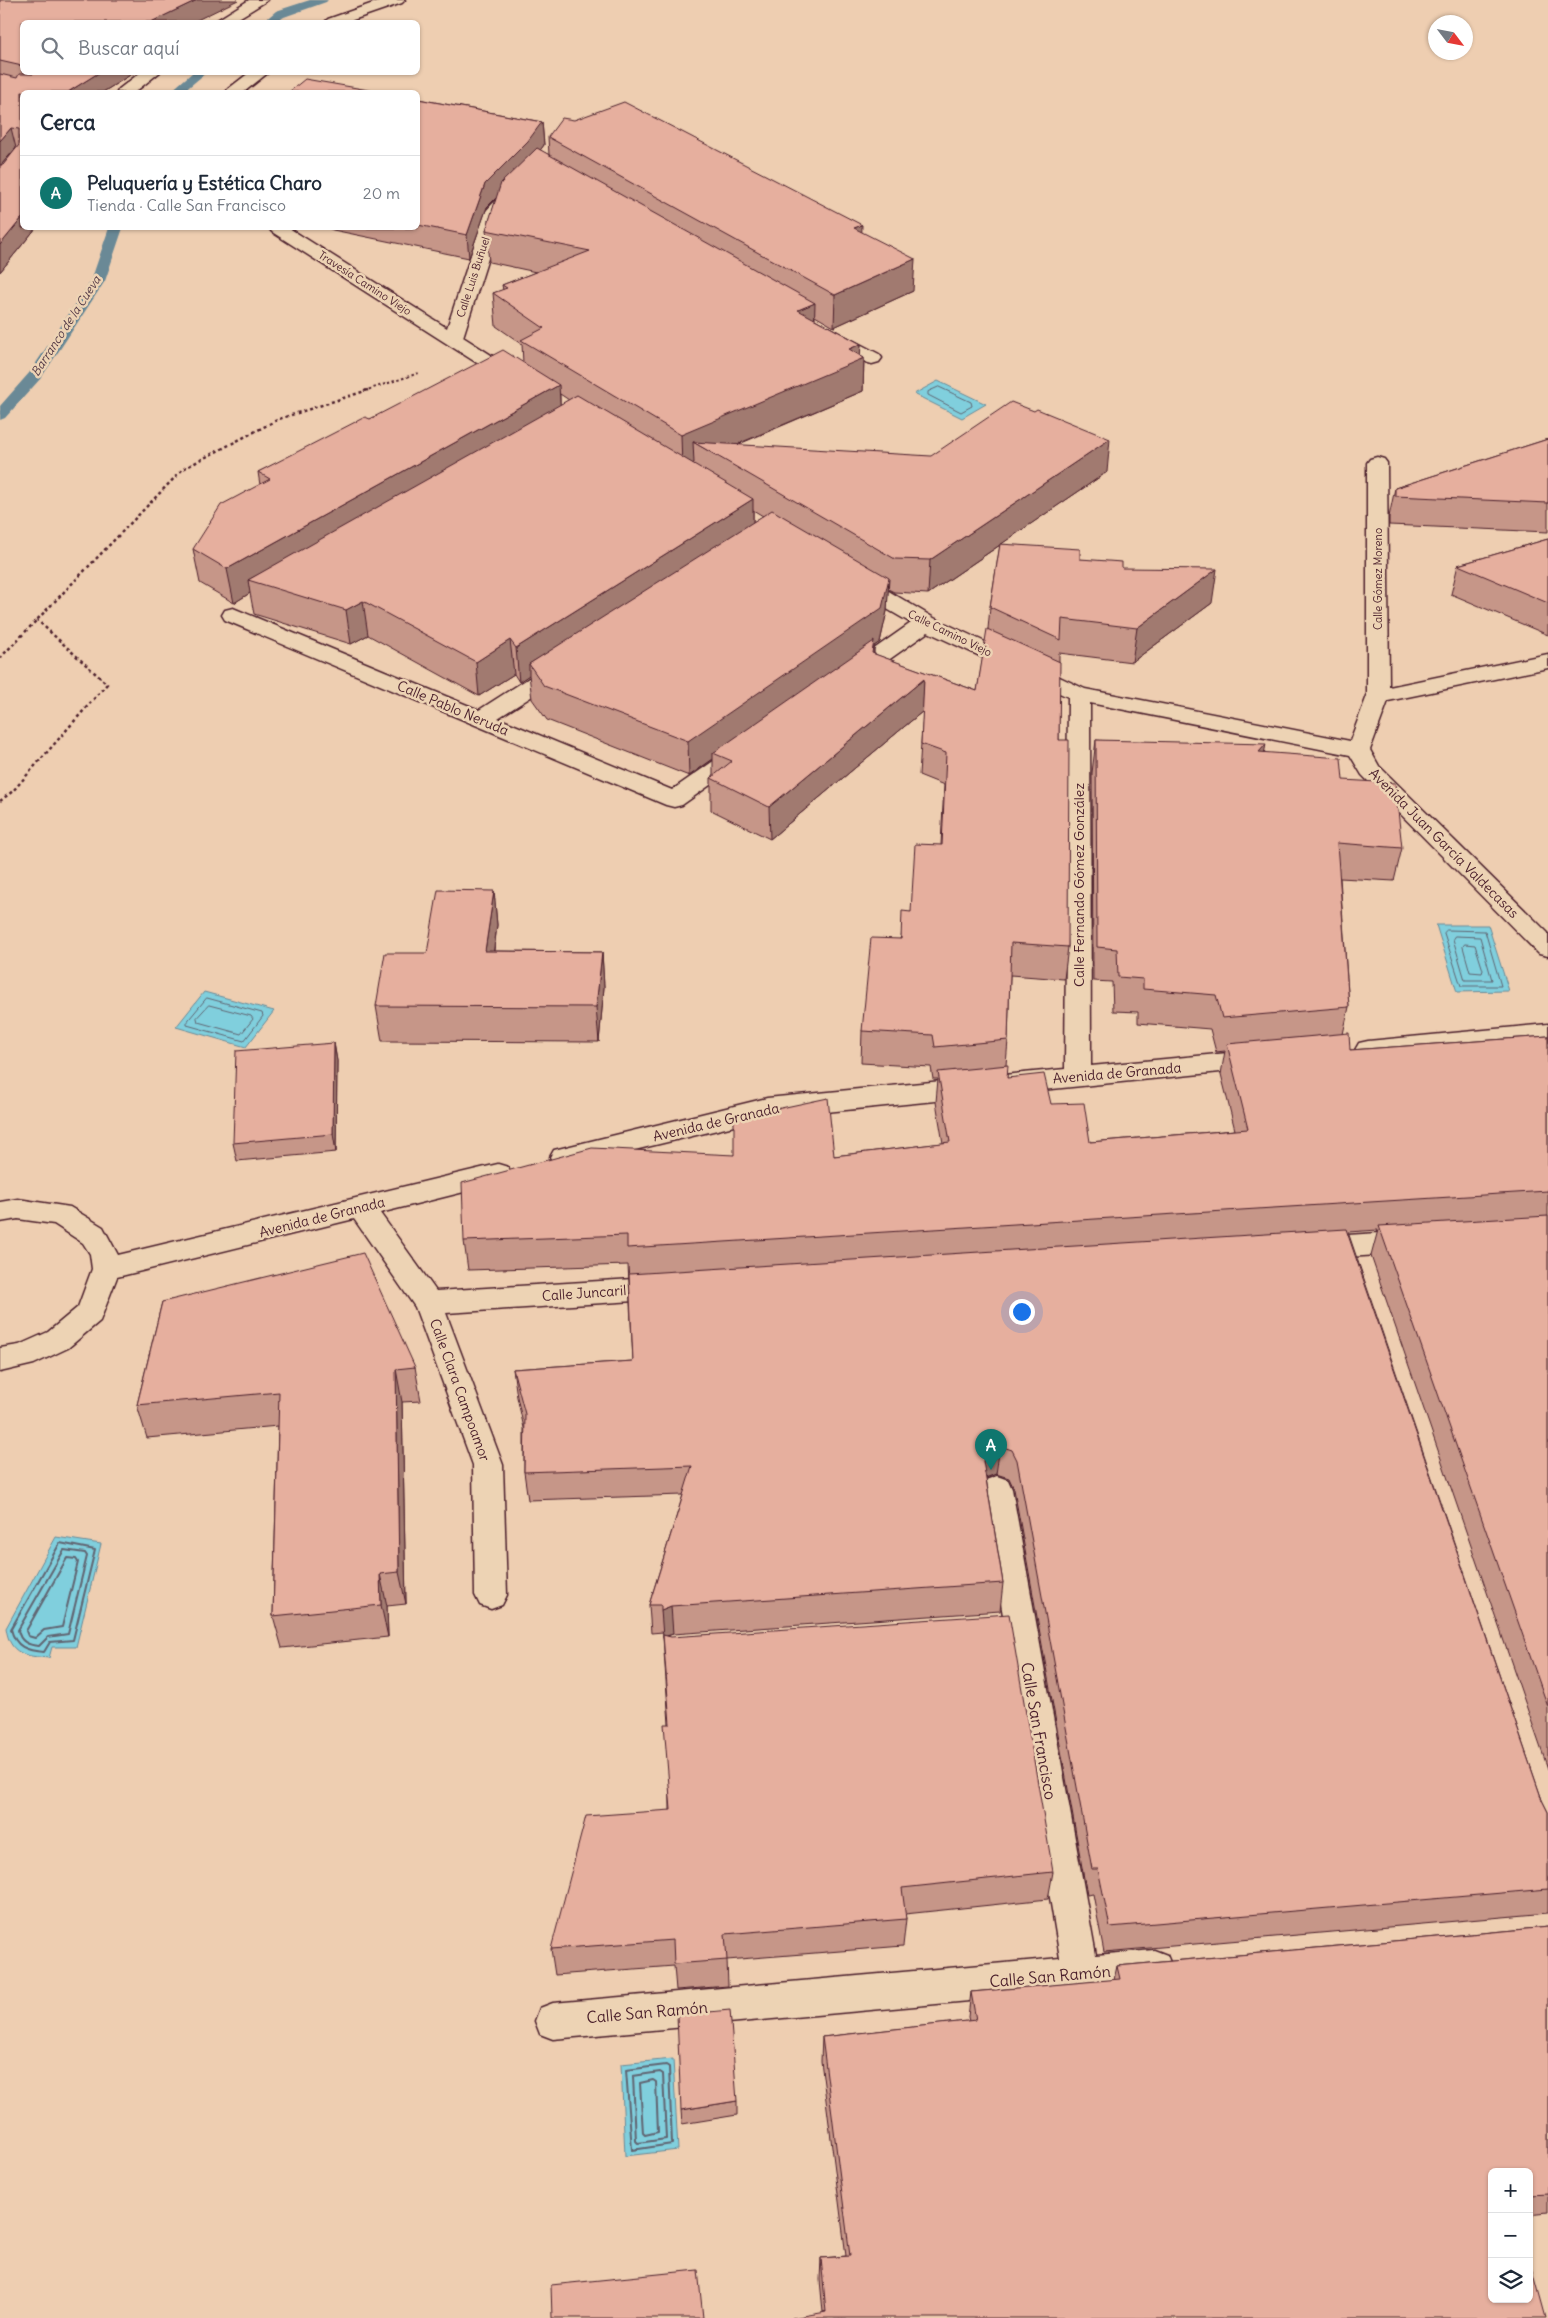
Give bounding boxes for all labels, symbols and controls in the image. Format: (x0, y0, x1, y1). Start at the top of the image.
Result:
north arrow (1428, 15, 1473, 60)
search box (20, 20, 420, 75)
icon: search (38, 34, 66, 62)
text: Buscar aquí (78, 36, 179, 60)
text: Cerca (40, 109, 95, 136)
text: Peluquería y Estética Charo (87, 171, 322, 195)
text: A (51, 183, 61, 203)
text: 20 m (363, 183, 400, 203)
text: Tienda · Calle San Francisco (87, 195, 286, 215)
street label: Calle Luis Buñuel (453, 235, 493, 319)
street label: Travesía Camino Viejo (316, 248, 414, 318)
water label: Barranco de la Cueva (28, 272, 104, 379)
street label: Calle Gómez Moreno (1371, 528, 1385, 630)
street label: Calle Camino Viejo (906, 607, 994, 659)
street label: Calle Pablo Neruda (394, 676, 512, 740)
street label: Avenida Juan García Valdecasas (1365, 764, 1523, 922)
street label: Calle Fernando Gómez González (1070, 783, 1088, 987)
street label: Avenida de Granada (1052, 1058, 1182, 1088)
street label: Avenida de Granada (651, 1099, 781, 1145)
street label: Avenida de Granada (257, 1193, 387, 1241)
street label: Calle Juncaril (541, 1281, 627, 1305)
your location (1009, 1299, 1035, 1325)
street label: Calle Clara Campoamor (426, 1316, 494, 1464)
pin: A (975, 1429, 1007, 1470)
street label: Calle San Francisco (1017, 1661, 1061, 1801)
street label: Calle San Ramón (988, 1961, 1112, 1991)
street label: Calle San Ramón (585, 1997, 709, 2027)
map controls (1488, 2168, 1533, 2303)
button: + (1488, 2168, 1533, 2213)
button: − (1488, 2213, 1533, 2258)
button: layers (1488, 2258, 1533, 2303)

